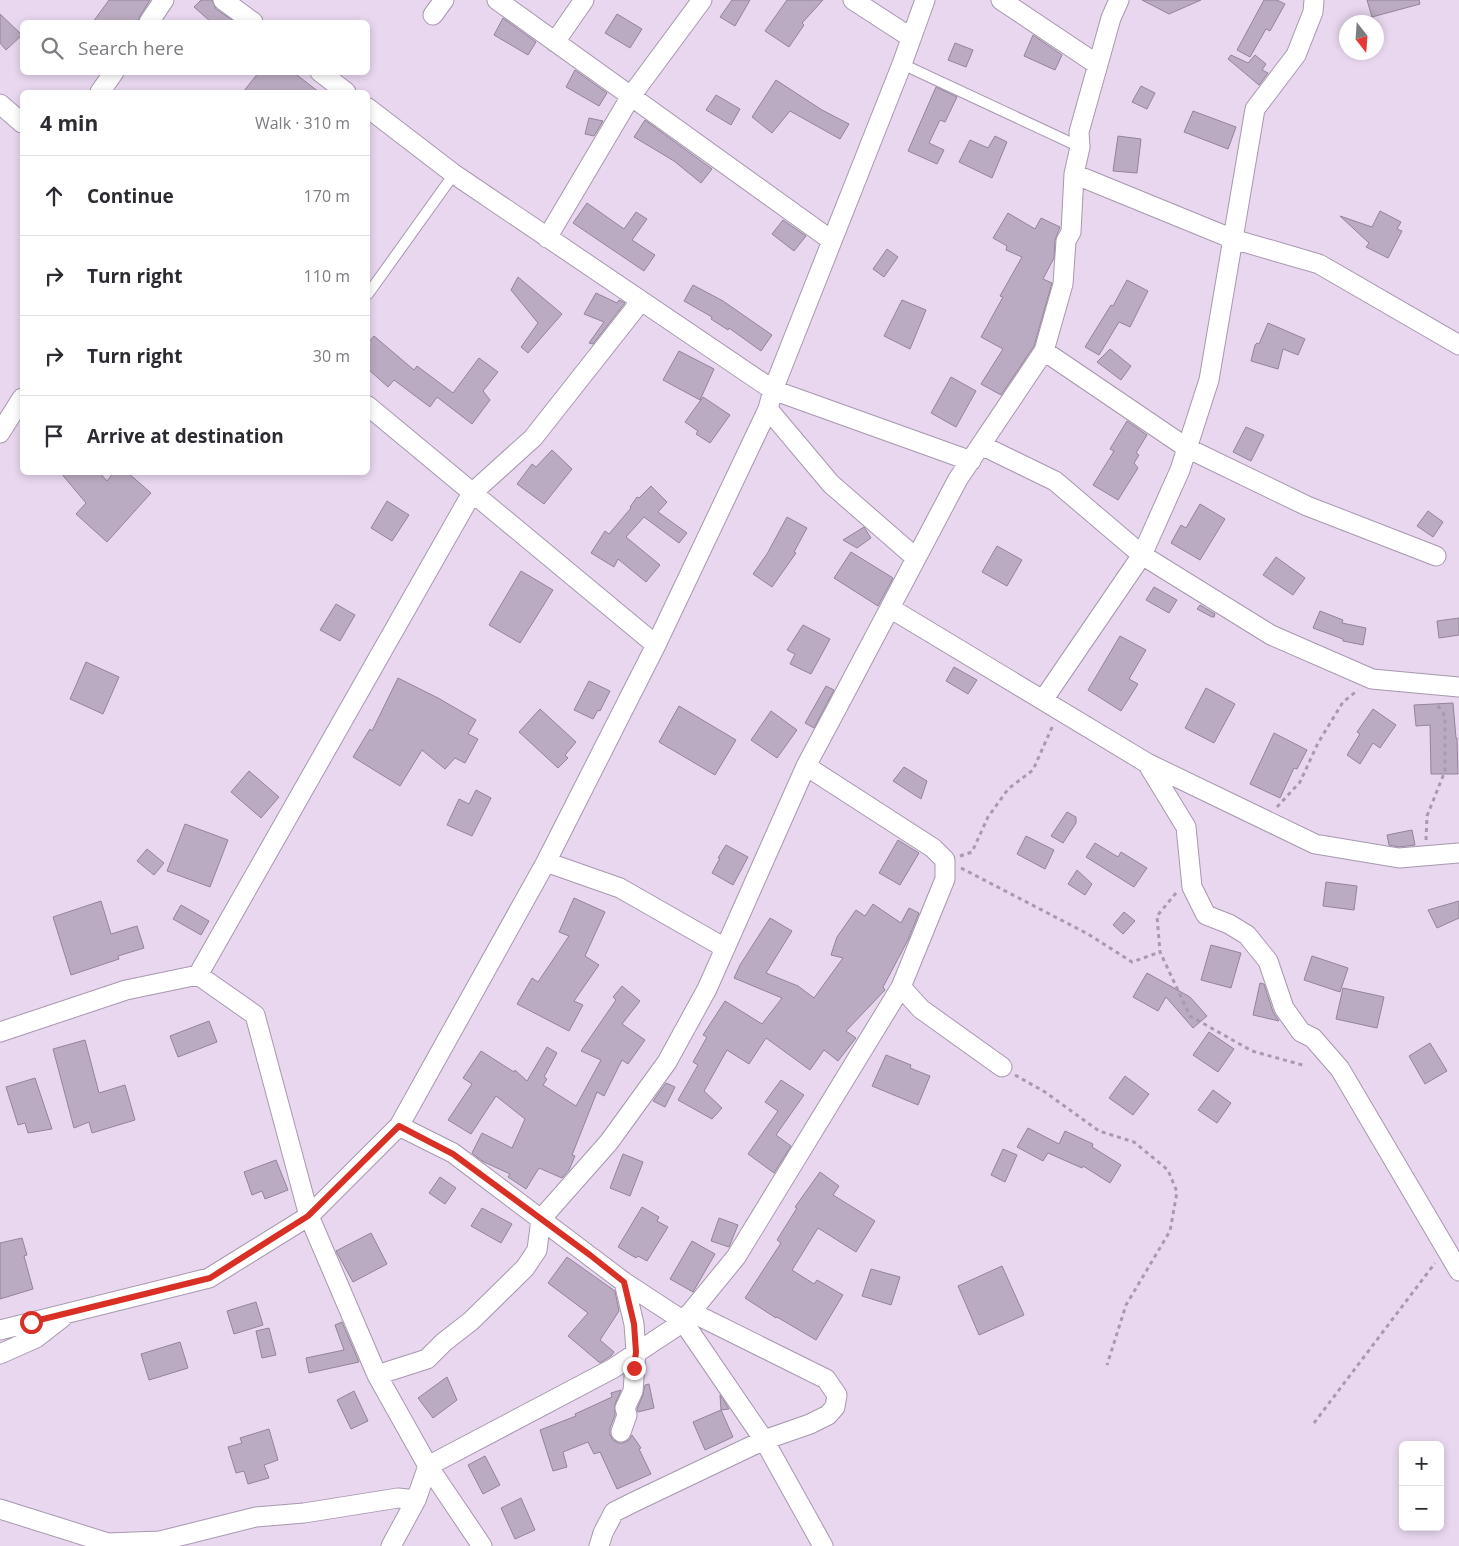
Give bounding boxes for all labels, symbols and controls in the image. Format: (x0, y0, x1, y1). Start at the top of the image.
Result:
north arrow (1339, 15, 1384, 60)
search box (20, 20, 370, 75)
icon: search (38, 34, 66, 62)
text: Search here (78, 35, 184, 61)
text: 4 min (40, 109, 98, 137)
text: Walk · 310 m (255, 112, 350, 134)
icon: ahead (40, 182, 68, 210)
text: Continue (87, 183, 174, 209)
text: 170 m (304, 185, 350, 207)
icon: right (40, 262, 68, 290)
text: Turn right (87, 263, 182, 289)
text: 110 m (304, 265, 350, 287)
icon: right (40, 342, 68, 370)
text: Turn right (87, 343, 182, 369)
text: 30 m (313, 345, 350, 367)
icon: arrive (40, 422, 68, 450)
text: Arrive at destination (87, 423, 284, 449)
route start (20, 1311, 43, 1334)
route end (623, 1357, 646, 1380)
map controls (1399, 1441, 1444, 1531)
button: + (1399, 1441, 1444, 1486)
button: − (1399, 1486, 1444, 1531)

